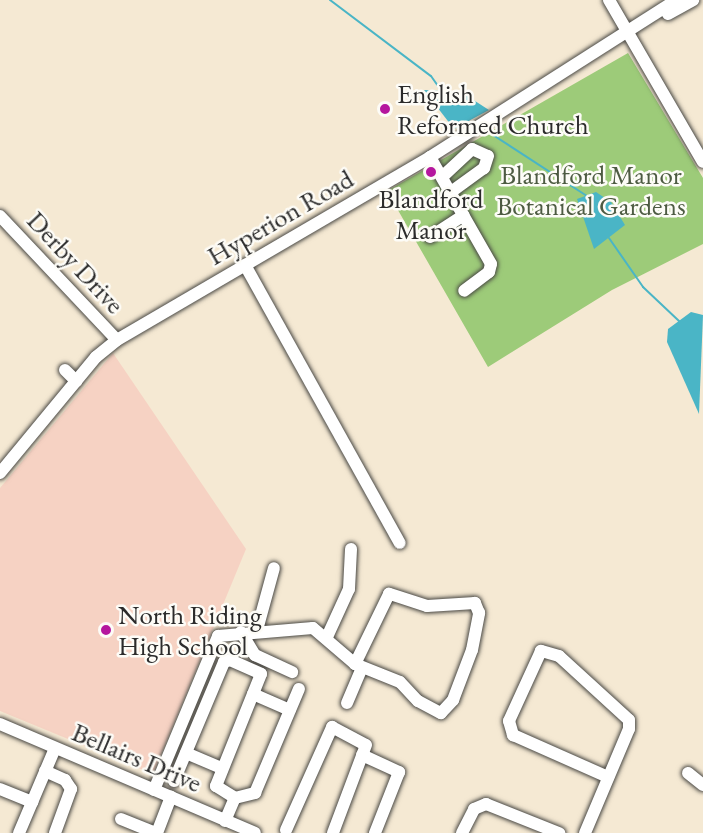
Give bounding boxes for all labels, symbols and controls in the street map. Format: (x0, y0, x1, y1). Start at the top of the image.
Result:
place label: English Reformed Church (397, 77, 589, 140)
marker: English Reformed Church (378, 102, 392, 116)
park label: Blandford Manor Botanical Gardens (496, 158, 686, 221)
street label: Hyperion Road (201, 162, 359, 272)
marker: Blandford Manor (424, 165, 438, 179)
place label: Blandford Manor (379, 182, 483, 245)
street label: Derby Drive (20, 204, 132, 320)
place label: North Riding High School (118, 598, 262, 661)
marker: North Riding High School (99, 623, 113, 637)
street label: Bellairs Drive (67, 715, 207, 799)

